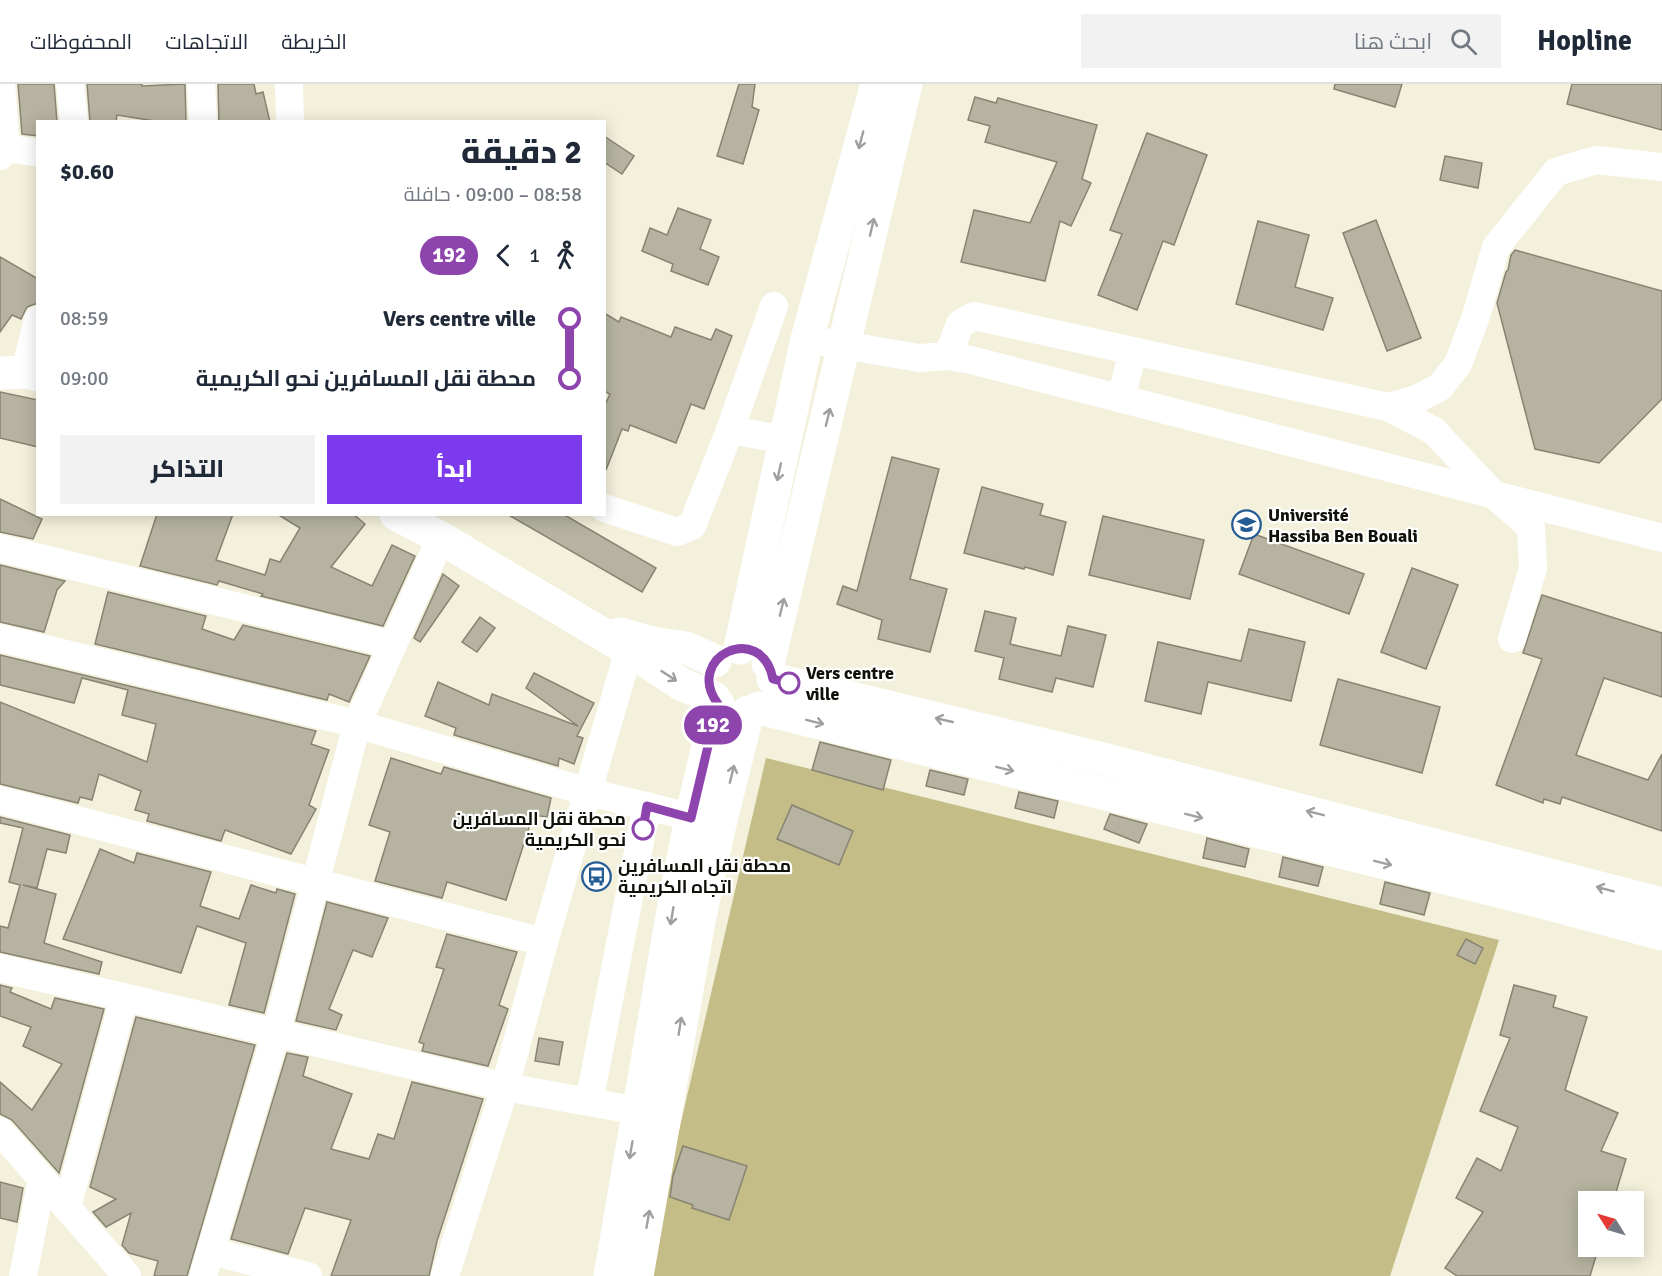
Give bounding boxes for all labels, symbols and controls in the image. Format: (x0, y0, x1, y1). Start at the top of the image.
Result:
search box (1081, 14, 1501, 68)
text: Hopline (1537, 24, 1632, 58)
icon: search (1447, 25, 1480, 58)
text: ابحث هنا (1354, 28, 1432, 55)
text: المحفوظات (30, 29, 132, 55)
text: الاتجاهات (165, 29, 248, 55)
text: الخريطة (281, 29, 347, 55)
one-way arrow (855, 131, 867, 150)
text: 2 دقيقة (461, 132, 582, 173)
text: $0.60 (60, 158, 114, 185)
text: 08:58 – 09:00 · حافلة (404, 182, 582, 207)
one-way arrow (867, 218, 879, 237)
icon: back (487, 239, 520, 272)
icon: walk (549, 239, 582, 272)
text: 192 (432, 242, 466, 268)
text: 1 (529, 243, 540, 268)
text: Vers centre ville (383, 305, 536, 332)
text: 08:59 (60, 306, 109, 331)
text: محطة نقل المسافرين نحو الكريمية (196, 365, 536, 392)
text: 09:00 (60, 366, 109, 391)
one-way arrow (823, 408, 834, 428)
button: التذاكر (60, 435, 315, 504)
button: ابدأ (327, 435, 582, 504)
one-way arrow (772, 462, 784, 481)
place label: Université Hassiba Ben Bouali (1268, 504, 1418, 547)
school or university icon: Université Hassiba Ben Bouali (1231, 509, 1263, 541)
one-way arrow (777, 598, 789, 617)
place label: Vers centre ville (805, 662, 894, 705)
one-way arrow (660, 670, 677, 682)
marker: Vers centre ville (778, 672, 800, 694)
line badge: 192 (678, 706, 748, 744)
text: 192 (696, 712, 730, 738)
one-way arrow (935, 714, 954, 726)
one-way arrow (805, 716, 824, 728)
one-way arrow (995, 763, 1014, 775)
one-way arrow (727, 765, 739, 784)
one-way arrow (1306, 806, 1325, 818)
place label: محطة نقل المسافرين نحو الكريمية (453, 808, 626, 851)
one-way arrow (1184, 810, 1203, 822)
marker: محطة نقل المسافرين نحو الكريمية (632, 818, 654, 840)
place label: محطة نقل المسافرين اتجاه الكريمية (618, 855, 791, 898)
one-way arrow (1373, 857, 1392, 869)
bus stop icon: محطة نقل المسافرين اتجاه الكريمية (581, 860, 613, 892)
one-way arrow (1596, 883, 1615, 894)
one-way arrow (667, 906, 678, 926)
one-way arrow (675, 1017, 686, 1037)
one-way arrow (626, 1139, 637, 1159)
north arrow (1578, 1191, 1644, 1257)
map controls (1578, 1191, 1644, 1257)
one-way arrow (643, 1209, 654, 1229)

